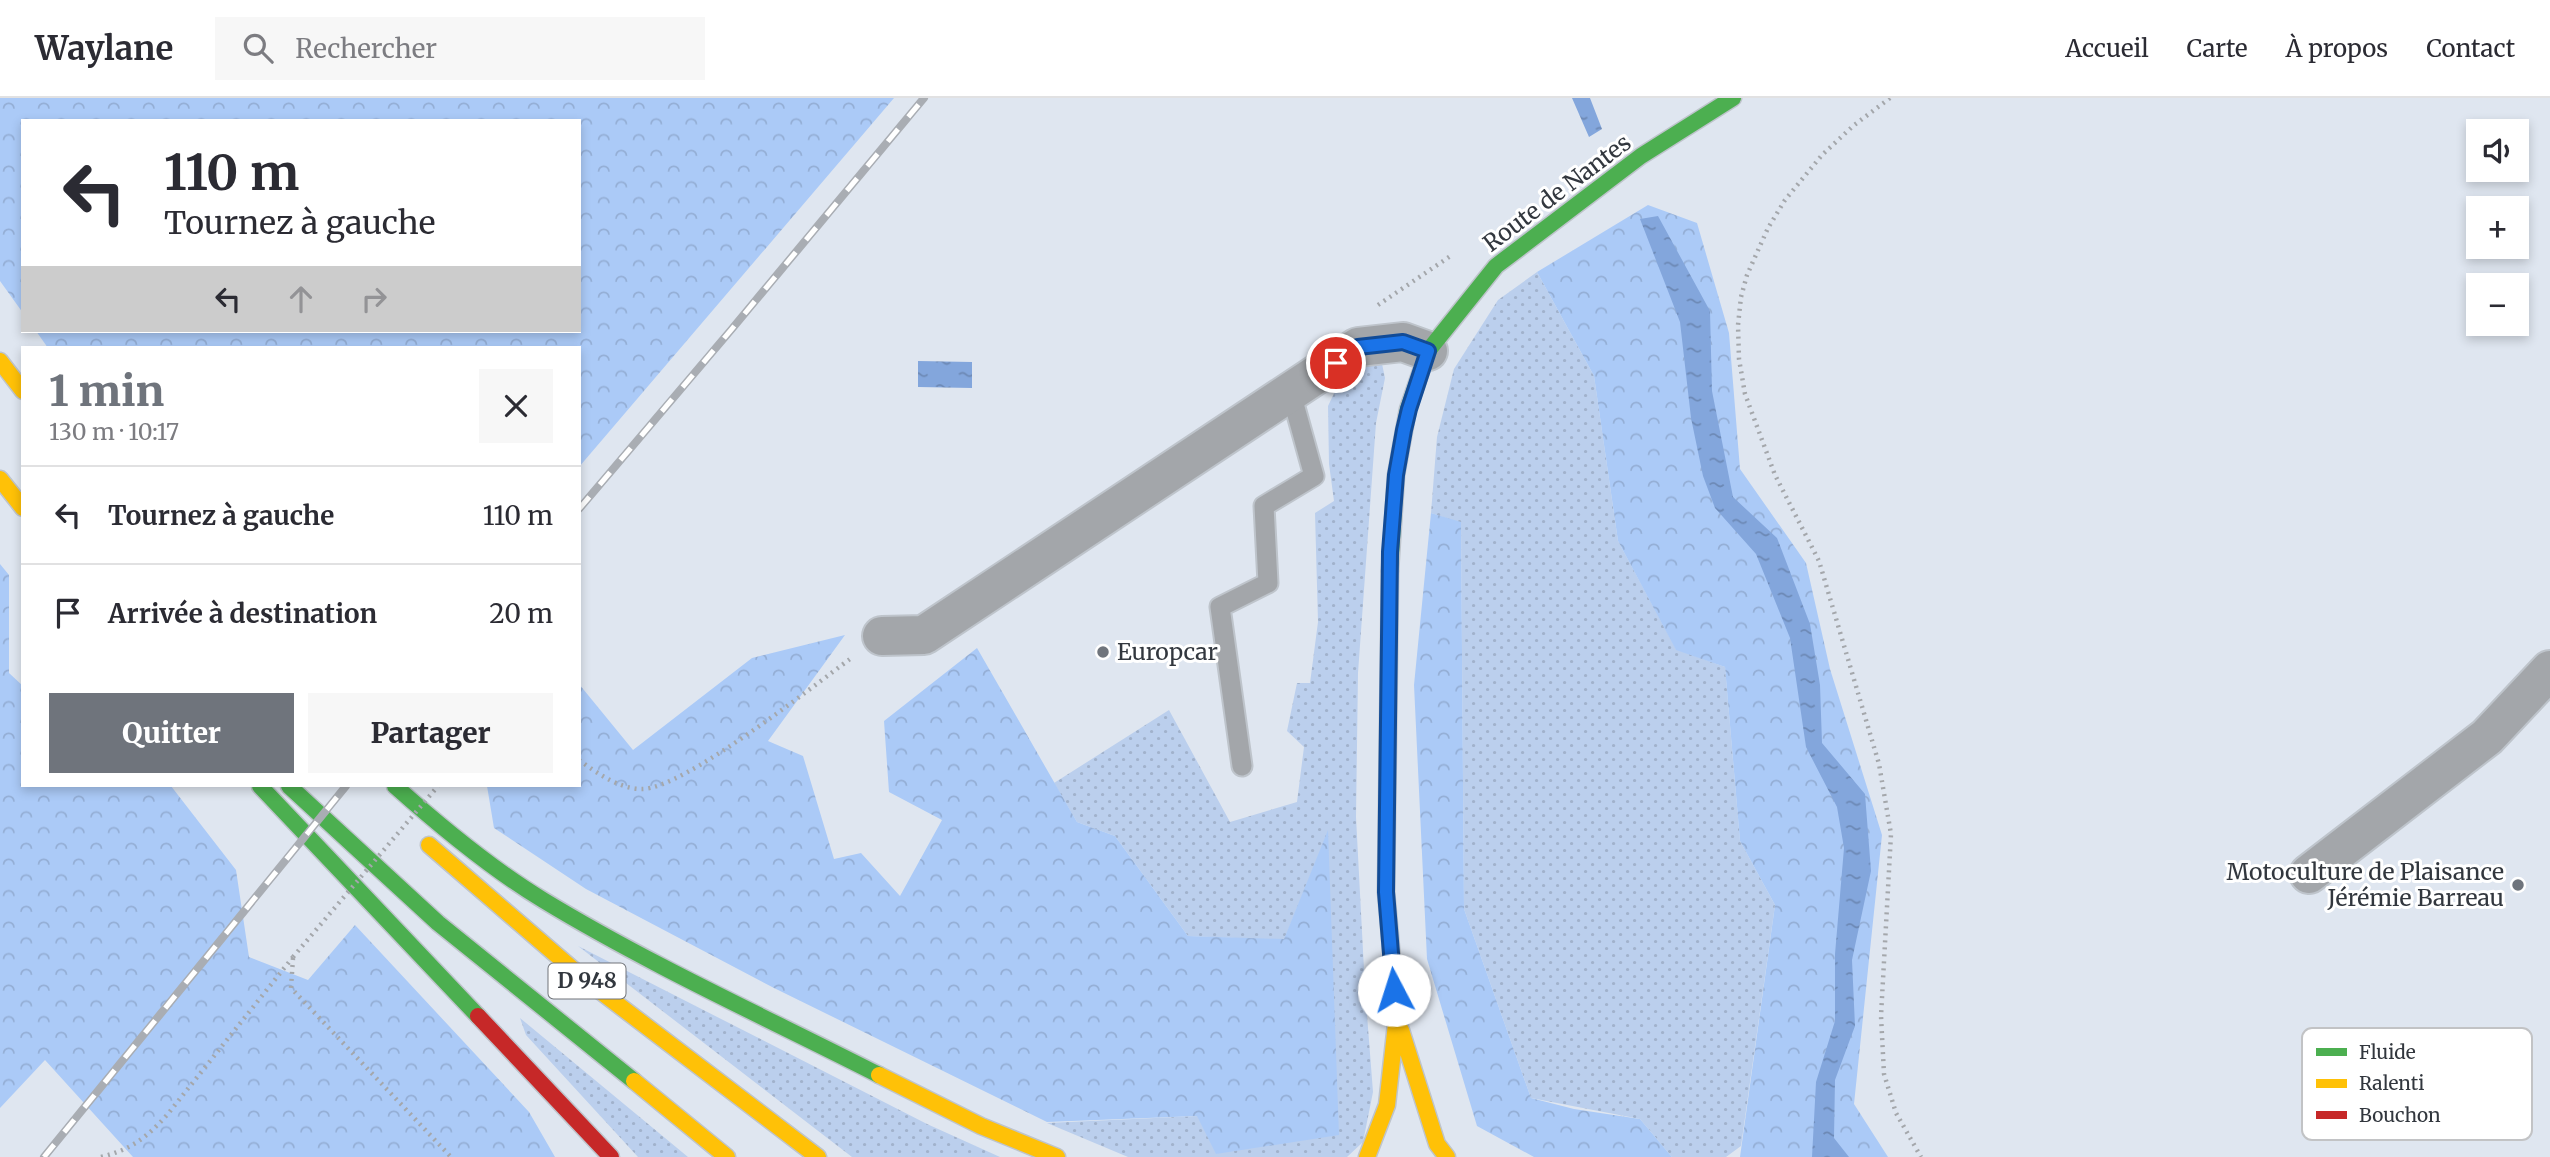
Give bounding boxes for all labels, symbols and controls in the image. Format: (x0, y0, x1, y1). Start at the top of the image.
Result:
search box (215, 17, 705, 80)
text: Waylane (35, 28, 173, 69)
icon: search (239, 29, 277, 67)
text: Rechercher (295, 32, 437, 65)
text: Accueil (2065, 33, 2149, 64)
text: Carte (2187, 33, 2248, 64)
text: À propos (2286, 33, 2388, 64)
text: Contact (2426, 33, 2515, 64)
map controls (2466, 119, 2529, 336)
button: sound (2466, 119, 2529, 182)
street label: Route de Nantes (1477, 128, 1636, 258)
text: 110 m (164, 142, 299, 203)
icon: left (49, 147, 140, 238)
button: + (2466, 196, 2529, 259)
text: Tournez à gauche (164, 203, 435, 243)
button: − (2466, 273, 2529, 336)
icon: left (209, 280, 247, 318)
icon: ahead (282, 280, 320, 318)
icon: right (355, 280, 393, 318)
pin (1306, 333, 1366, 393)
icon: arrive (1317, 344, 1355, 382)
text: 1 min (49, 365, 164, 417)
button: close (479, 369, 553, 443)
text: 130 m · 10:17 (49, 417, 179, 446)
icon: left (49, 496, 87, 534)
text: Tournez à gauche (108, 499, 334, 532)
text: 110 m (483, 499, 553, 532)
icon: arrive (49, 594, 87, 632)
text: Arrivée à destination (108, 597, 377, 630)
text: 20 m (489, 597, 553, 630)
place label: Europcar (1117, 637, 1218, 666)
marker: Europcar (1095, 644, 1111, 660)
button: Quitter (49, 693, 294, 773)
button: Partager (308, 693, 553, 773)
place label: Motoculture de Plaisance Jérémie Barreau (2226, 857, 2504, 912)
marker: Motoculture de Plaisance Jérémie Barreau (2510, 877, 2526, 893)
position arrow (1357, 953, 1431, 1027)
road number: D 948 (548, 964, 626, 998)
legend (2302, 1028, 2532, 1140)
text: Fluide (2359, 1040, 2416, 1064)
text: Ralenti (2359, 1071, 2424, 1095)
text: Bouchon (2359, 1103, 2441, 1127)

